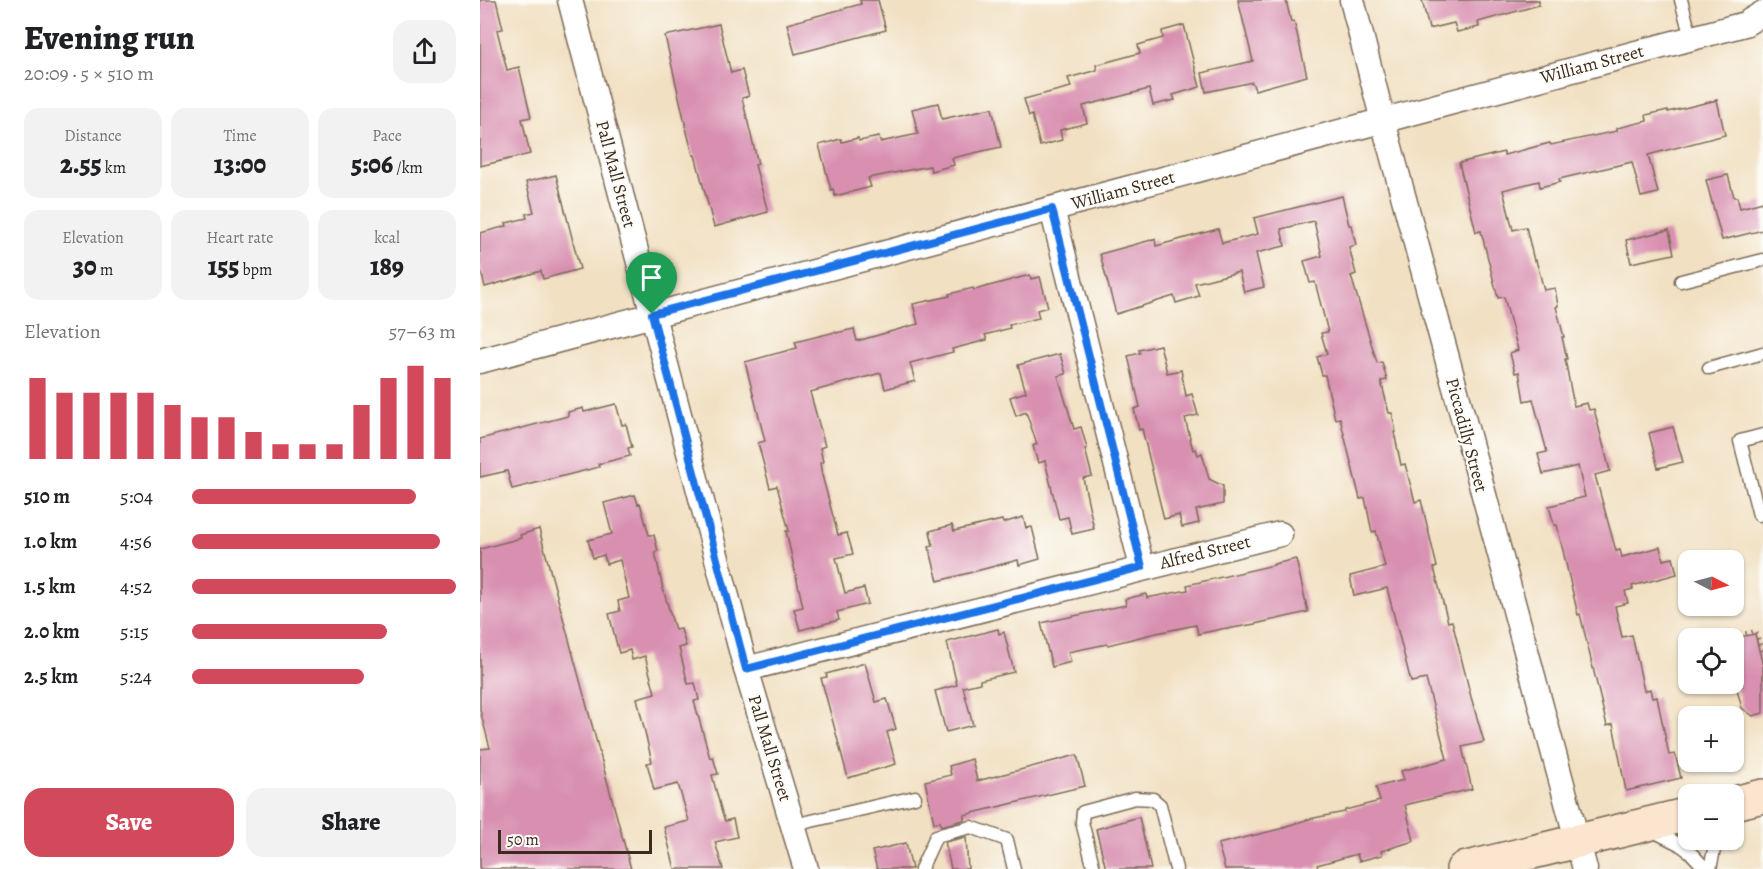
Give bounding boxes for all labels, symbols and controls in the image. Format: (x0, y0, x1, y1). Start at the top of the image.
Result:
text: Evening run (24, 15, 195, 60)
button: share (393, 20, 456, 83)
street label: William Street (1537, 39, 1646, 90)
text: 20:09 · 5 × 510 m (24, 60, 154, 87)
street label: Pall Mall Street (590, 118, 642, 230)
text: Distance (64, 125, 122, 147)
text: Time (223, 125, 257, 147)
text: Pace (372, 125, 402, 147)
text: 2.55 (60, 147, 102, 182)
text: 13:00 (214, 147, 266, 182)
text: 5:06 (351, 147, 393, 182)
text: km (102, 157, 126, 179)
text: /km (393, 157, 423, 179)
street label: William Street (1068, 165, 1177, 216)
text: Elevation (62, 227, 124, 249)
text: Heart rate (207, 227, 273, 249)
text: kcal (374, 227, 400, 249)
text: 30 (73, 249, 97, 284)
text: 155 (208, 249, 239, 284)
text: 189 (370, 249, 404, 284)
pin (626, 252, 677, 314)
text: m (97, 259, 113, 281)
text: bpm (239, 259, 272, 281)
icon: arrive (635, 261, 668, 294)
text: Elevation (24, 318, 101, 345)
text: 57–63 m (389, 318, 456, 345)
street label: Piccadilly Street (1440, 375, 1494, 495)
text: 510 m (24, 483, 70, 510)
text: 5:04 (120, 483, 153, 510)
text: 1.0 km (24, 528, 77, 555)
text: 4:56 (120, 528, 152, 555)
street label: Alfred Street (1156, 529, 1253, 575)
north arrow (1678, 550, 1744, 616)
map controls (1678, 550, 1744, 850)
text: 1.5 km (24, 573, 76, 600)
text: 4:52 (120, 573, 152, 600)
text: 2.0 km (24, 618, 80, 645)
text: 5:15 (120, 618, 149, 645)
button: locate (1678, 628, 1744, 694)
text: 2.5 km (24, 663, 78, 690)
text: 5:24 (120, 663, 152, 690)
street label: Pall Mall Street (742, 692, 798, 804)
button: + (1678, 706, 1744, 772)
button: − (1678, 784, 1744, 850)
button: Save (24, 788, 234, 857)
button: Share (246, 788, 456, 857)
scale bar (498, 827, 652, 854)
text: 50 m (507, 829, 539, 851)

